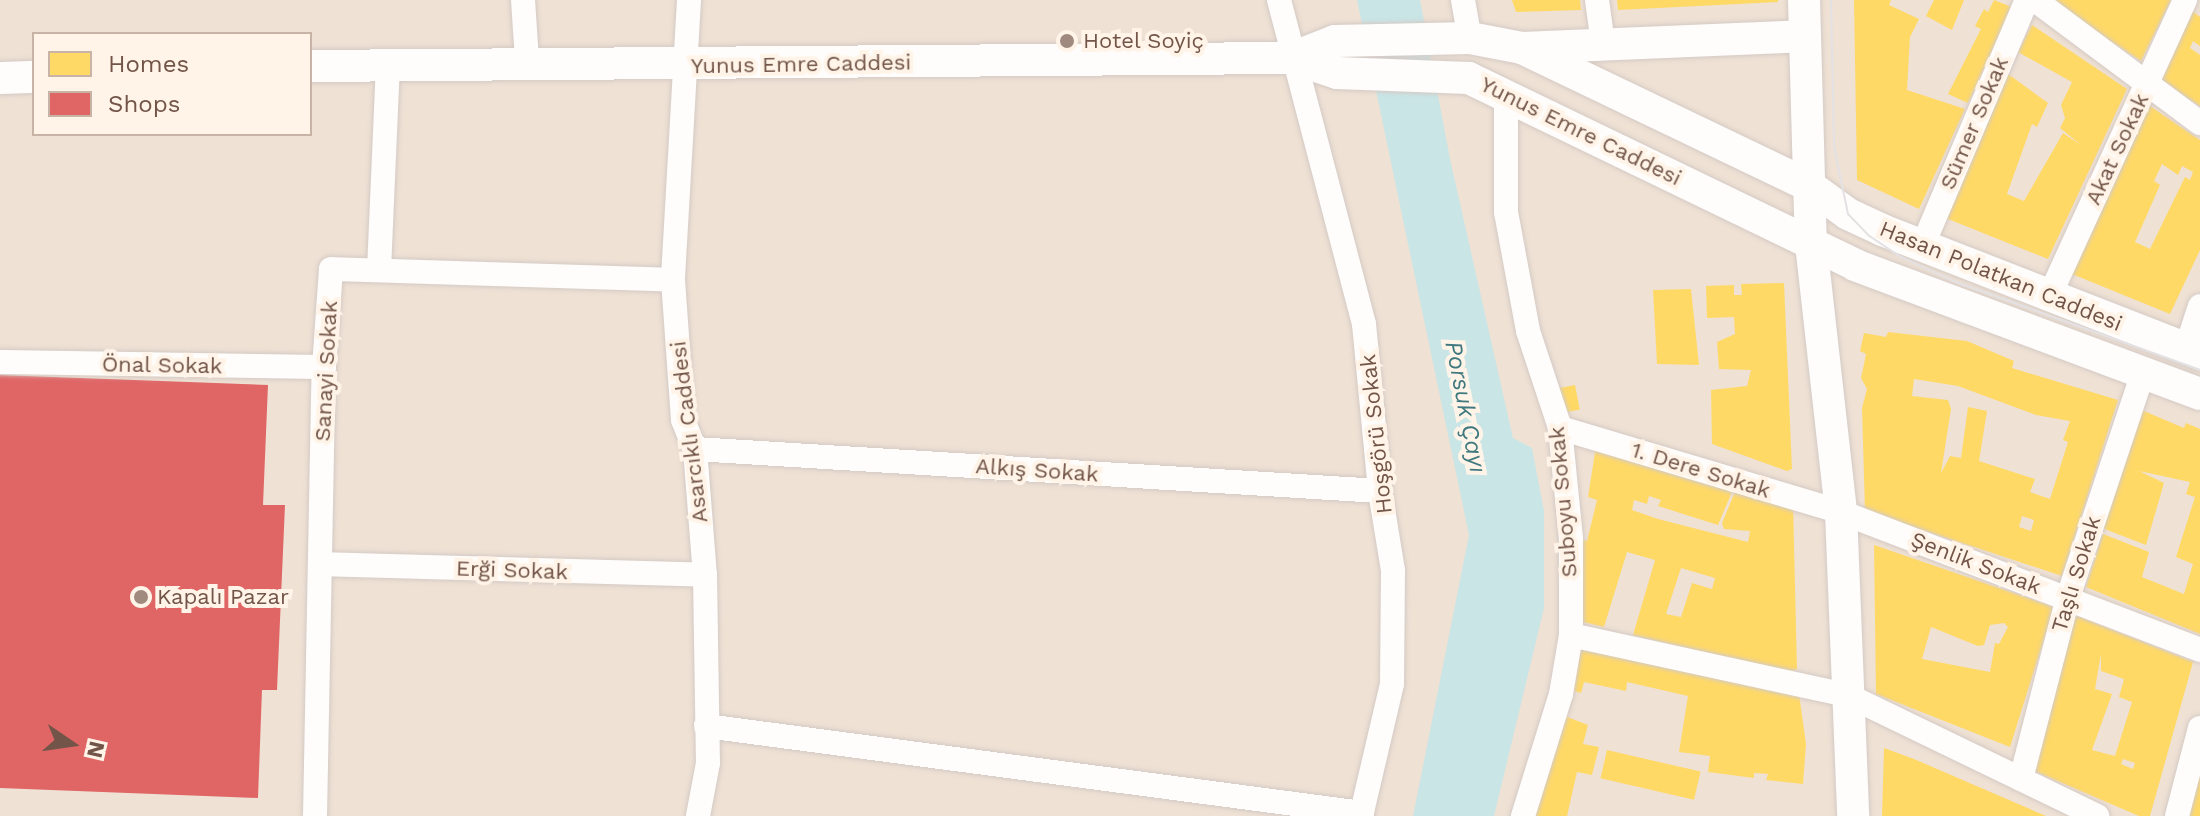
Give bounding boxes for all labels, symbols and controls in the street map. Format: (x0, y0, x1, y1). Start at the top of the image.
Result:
place label: Hotel Soyiç (1083, 28, 1205, 54)
legend (32, 32, 312, 136)
marker: Hotel Soyiç (1058, 32, 1076, 50)
street label: Yunus Emre Caddesi (691, 49, 911, 79)
text: Homes (108, 50, 189, 78)
street label: Sümer Sokak (1934, 52, 2014, 194)
street label: Yunus Emre Caddesi (1476, 71, 1686, 191)
street label: Akat Sokak (2080, 89, 2154, 209)
text: Shops (108, 90, 180, 118)
street label: Hasan Polatkan Caddesi (1876, 215, 2126, 337)
street label: Sanayi Sokak (309, 300, 343, 442)
water label: Porsuk Çayı (1438, 338, 1492, 476)
street label: Asarcıklı Caddesi (665, 340, 713, 524)
street label: Önal Sokak (101, 351, 223, 379)
street label: Hoşgörü Sokak (1354, 353, 1398, 515)
street label: Suboyu Sokak (1543, 426, 1583, 578)
street label: 1. Dere Sokak (1628, 436, 1774, 504)
street label: Alkış Sokak (975, 453, 1099, 487)
street label: Taşlı Sokak (2046, 513, 2106, 635)
street label: Şenlik Sokak (1907, 526, 2045, 600)
street label: Erği Sokak (456, 555, 568, 585)
place label: Kapalı Pazar (157, 584, 289, 610)
marker: Kapalı Pazar (132, 588, 150, 606)
north arrow (32, 704, 112, 784)
text: N (82, 739, 110, 760)

